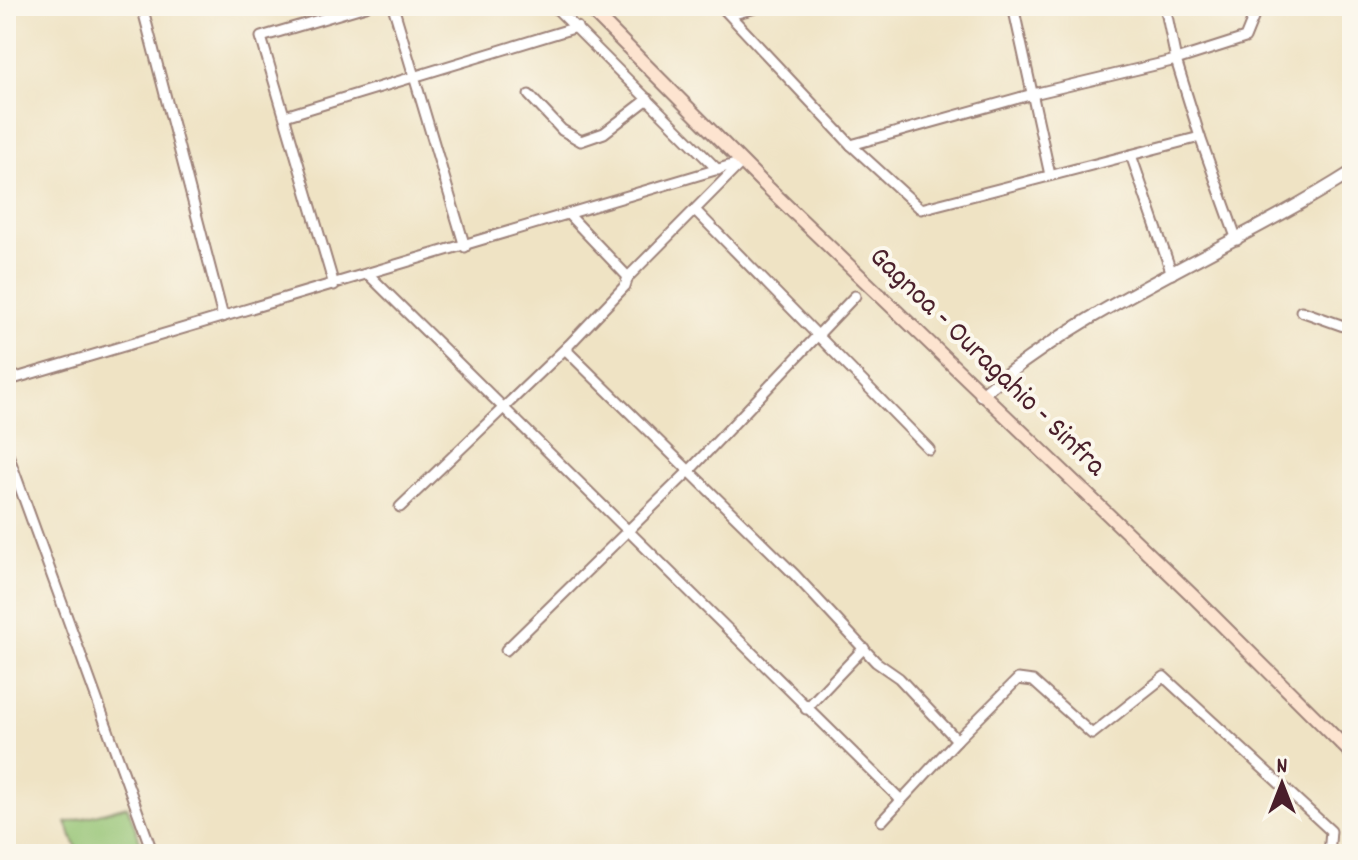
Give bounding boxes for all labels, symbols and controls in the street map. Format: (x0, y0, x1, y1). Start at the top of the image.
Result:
street label: Gagnoa - Ouragahio - Sinfra (858, 238, 1115, 489)
north arrow (1242, 744, 1322, 824)
text: N (1277, 752, 1288, 783)

